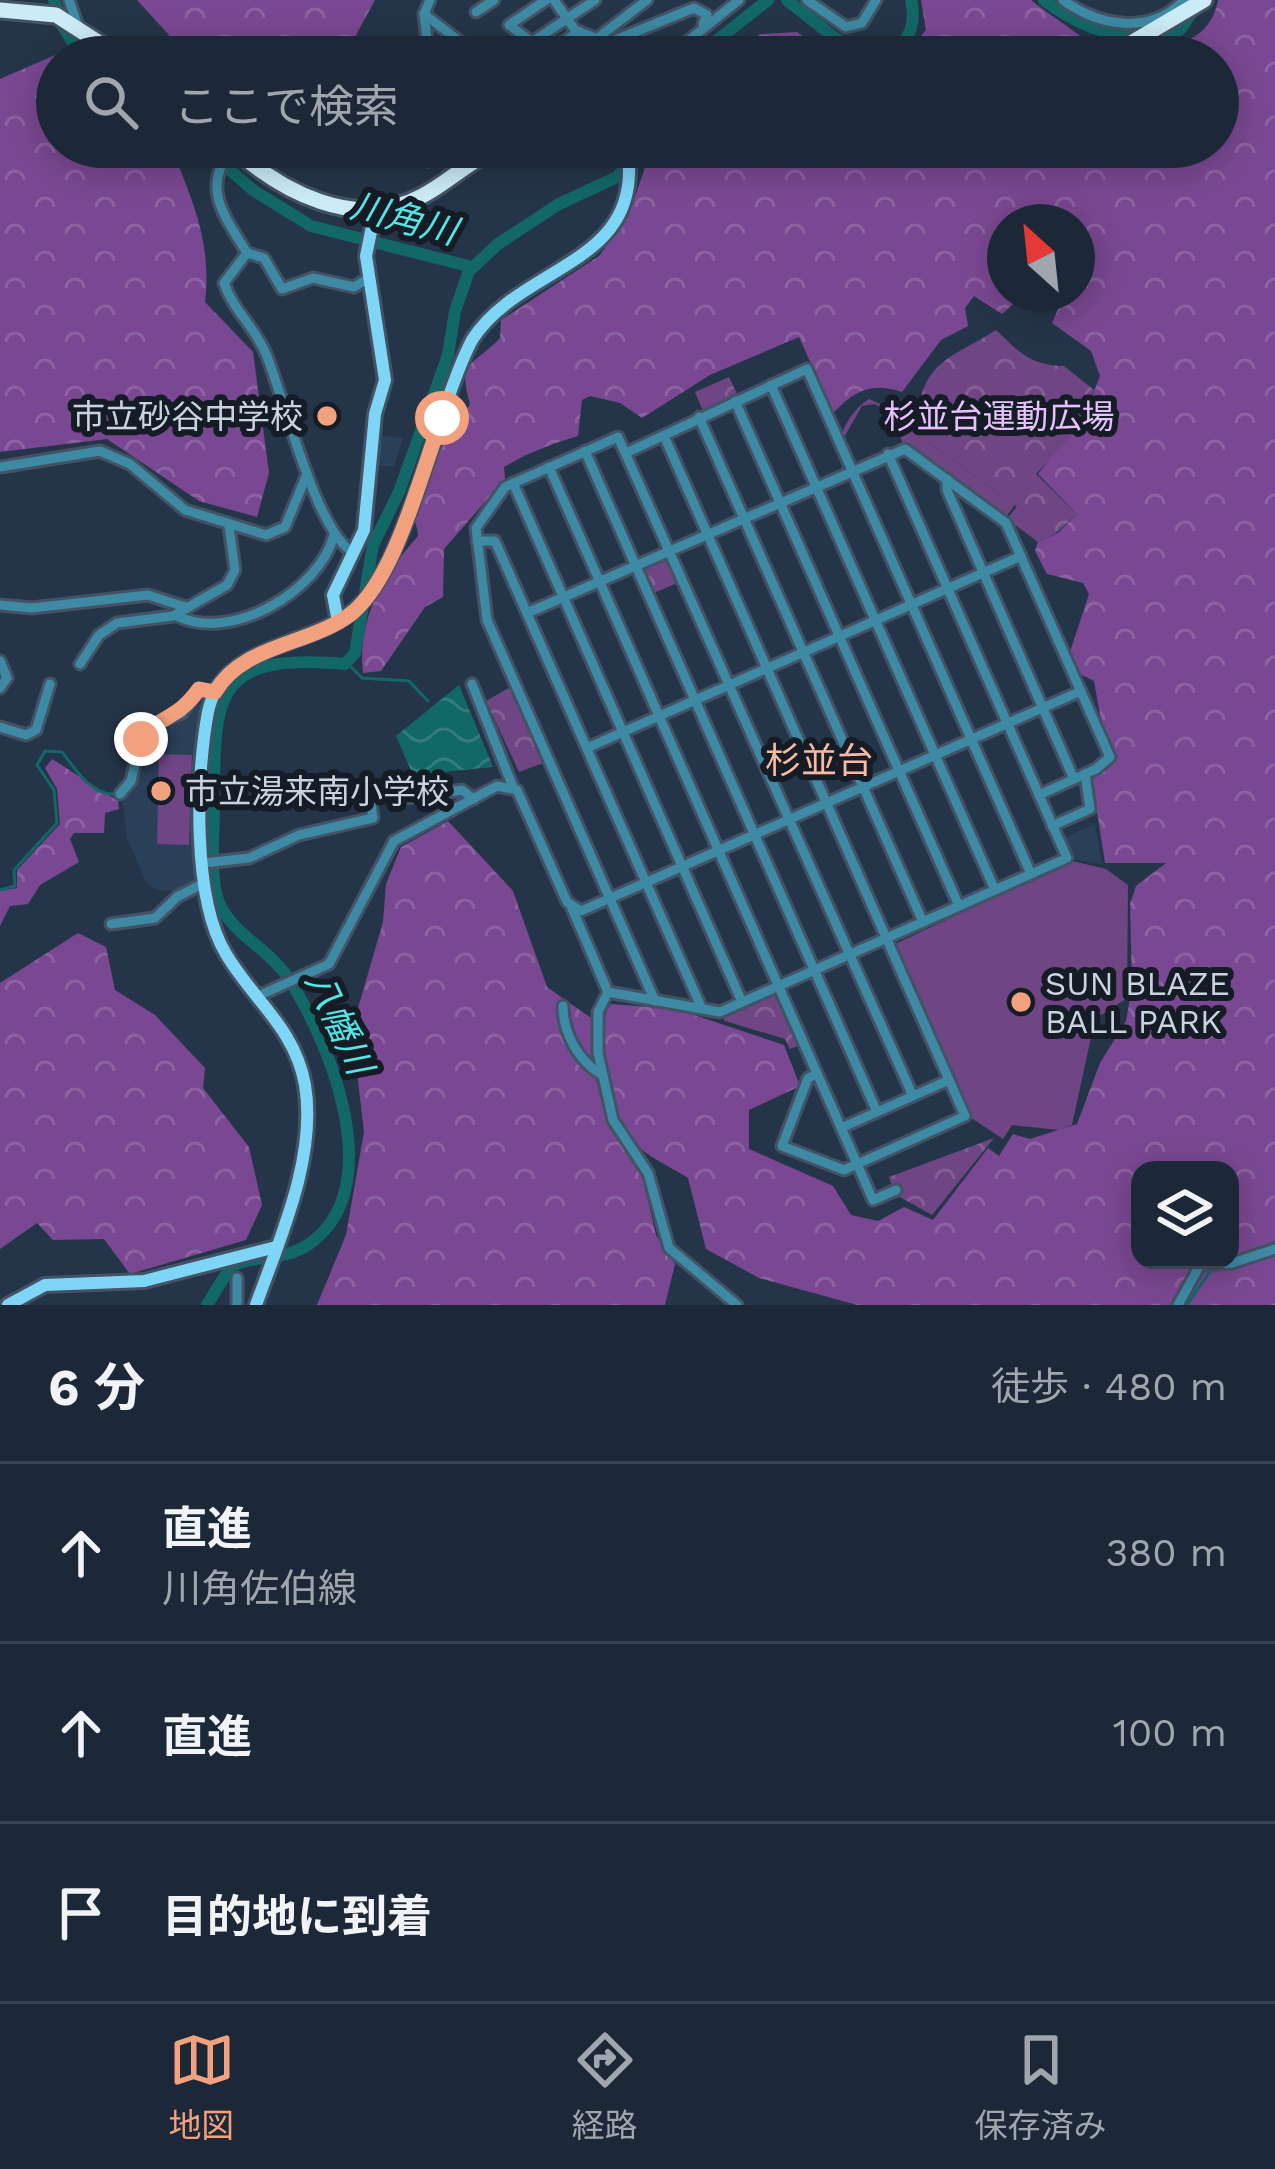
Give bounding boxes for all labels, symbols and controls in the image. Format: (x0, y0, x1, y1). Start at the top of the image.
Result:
search box (36, 36, 1239, 168)
icon: search (78, 69, 144, 135)
text: ここで検索 (174, 80, 399, 133)
water label: 川角川 (346, 185, 465, 254)
north arrow (987, 204, 1095, 312)
route start (415, 391, 469, 445)
place label: 市立砂谷中学校 (72, 397, 303, 436)
park label: 杉並台運動広場 (884, 397, 1115, 436)
marker: 市立砂谷中学校 (314, 403, 340, 429)
route end (114, 712, 168, 766)
district label: 杉並台 (765, 740, 873, 782)
place label: 市立湯来南小学校 (185, 772, 449, 811)
marker: 市立湯来南小学校 (148, 778, 174, 804)
place label: SUN BLAZE BALL PARK (1045, 964, 1230, 1041)
water label: 八幡川 (297, 965, 383, 1084)
marker: SUN BLAZE BALL PARK (1008, 989, 1034, 1015)
map controls (1131, 1161, 1239, 1269)
button: layers (1131, 1161, 1239, 1269)
text: 6 分 (48, 1358, 145, 1417)
text: 徒歩 · 480 m (991, 1364, 1227, 1409)
text: 直進 (162, 1502, 252, 1555)
icon: ahead (48, 1520, 114, 1586)
text: 380 m (1106, 1530, 1227, 1575)
text: 川角佐伯線 (162, 1566, 357, 1611)
icon: ahead (48, 1700, 114, 1766)
text: 直進 (162, 1710, 252, 1763)
text: 100 m (1113, 1710, 1227, 1755)
icon: arrive (48, 1880, 114, 1946)
text: 目的地に到着 (162, 1890, 432, 1943)
tab: 地図 (169, 2027, 235, 2147)
tab: 経路 (572, 2027, 638, 2147)
tab: 保存済み (975, 2027, 1107, 2147)

